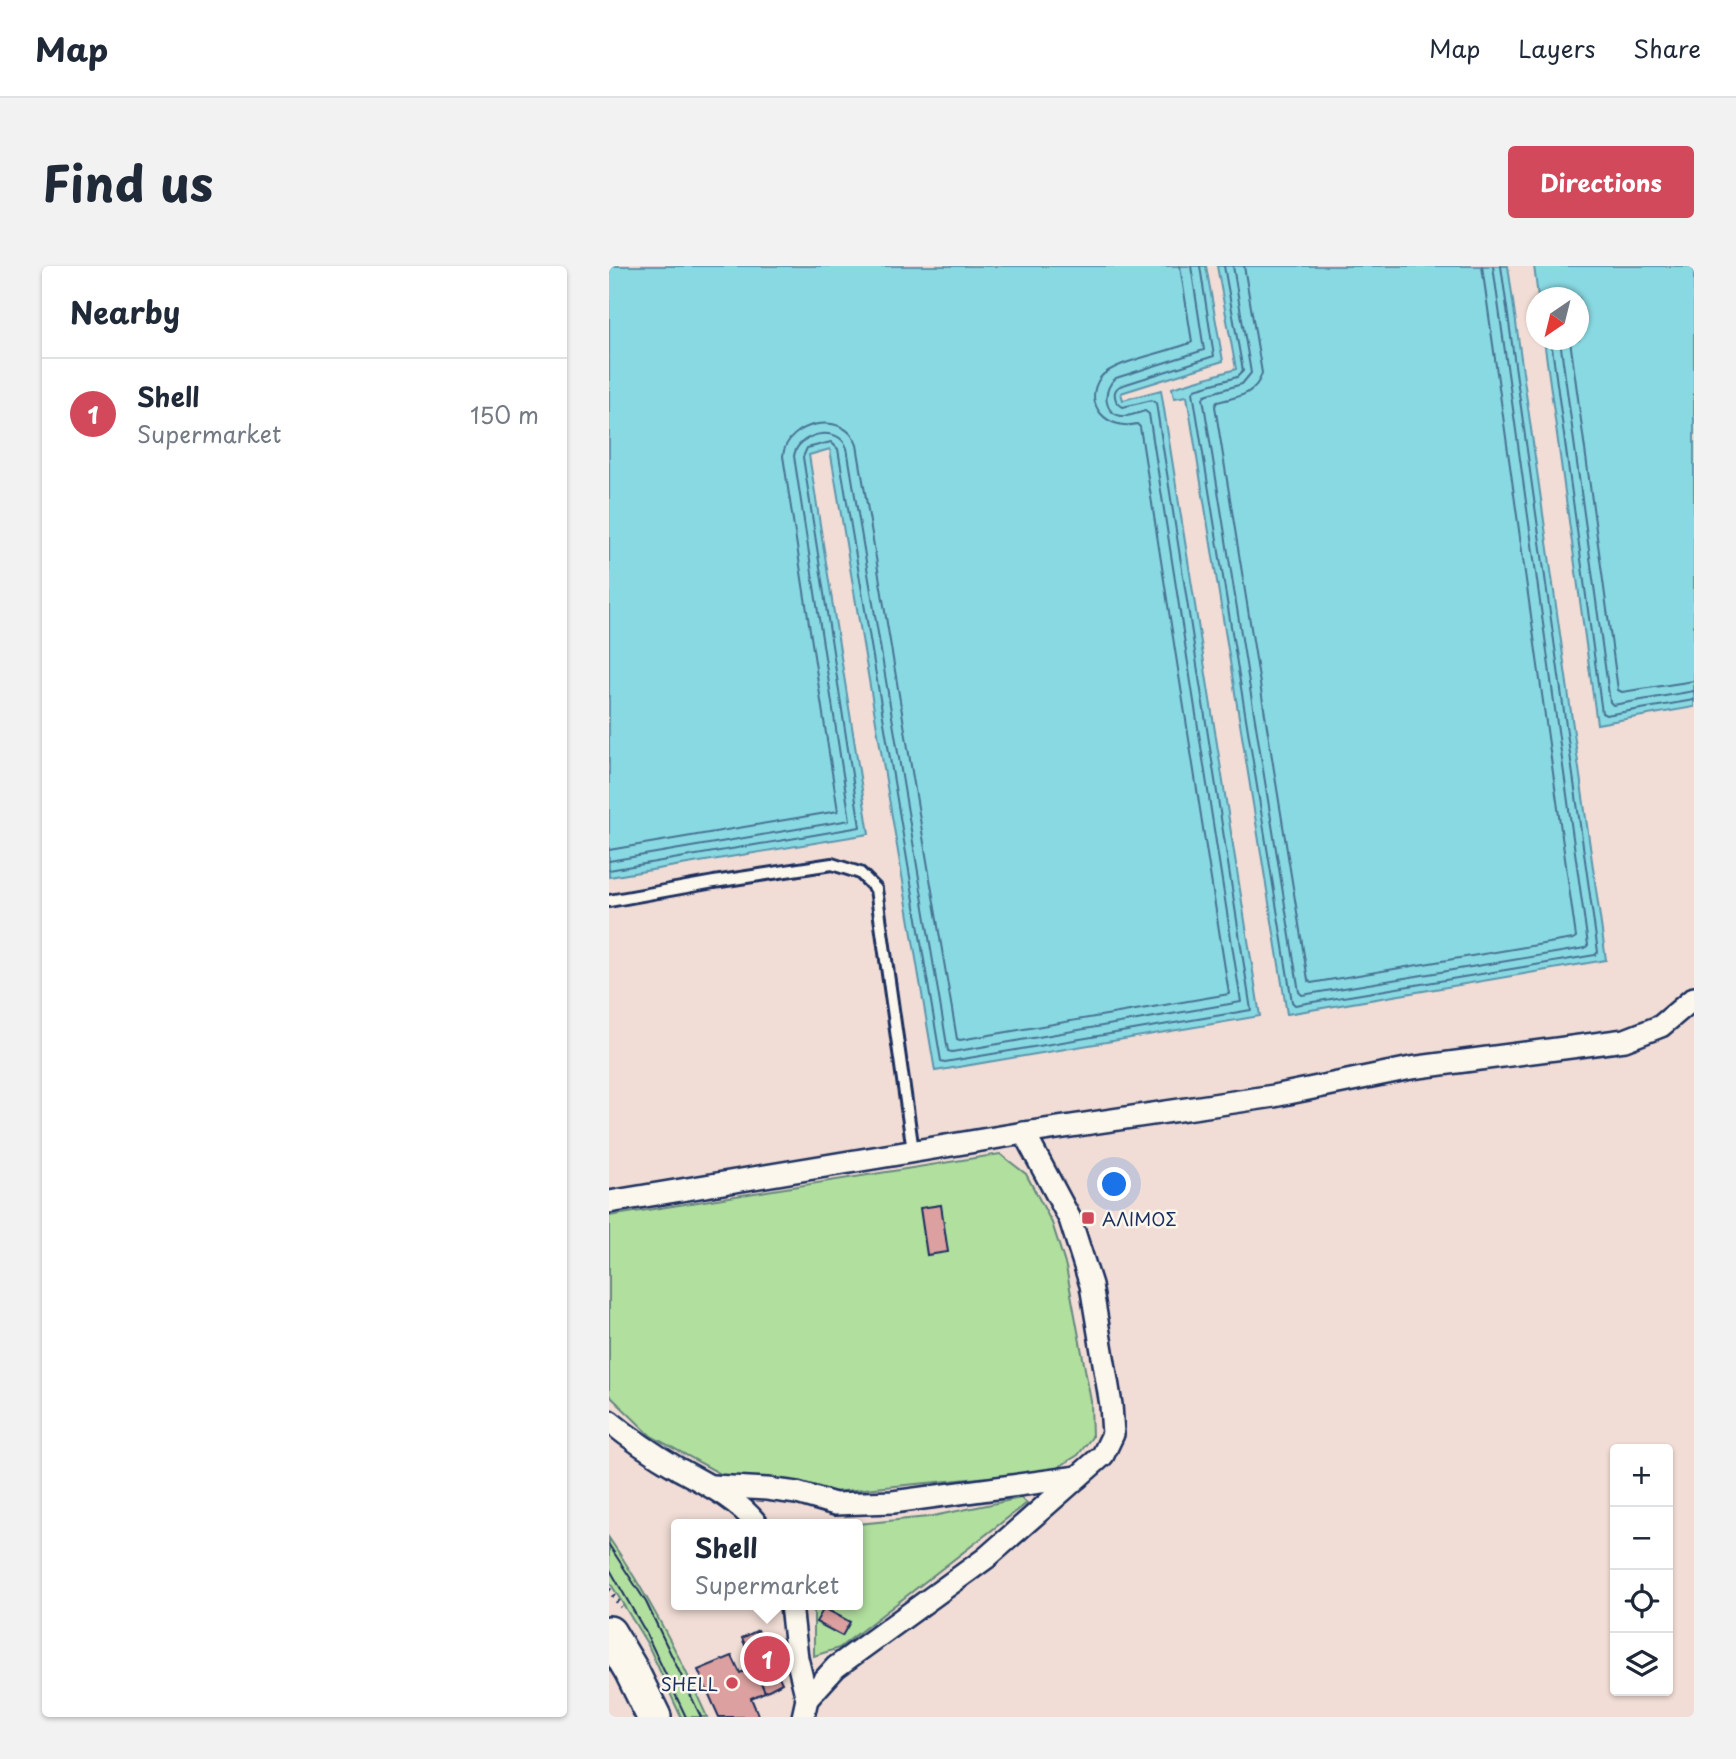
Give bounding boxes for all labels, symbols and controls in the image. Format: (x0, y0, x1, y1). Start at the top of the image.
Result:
text: Map (35, 23, 108, 73)
text: Map (1429, 30, 1480, 66)
text: Layers (1518, 30, 1595, 66)
text: Share (1633, 30, 1701, 66)
text: Find us (42, 145, 213, 219)
button: Directions (1508, 146, 1694, 218)
north arrow (1526, 287, 1589, 350)
text: Nearby (70, 289, 180, 334)
text: Shell (137, 377, 200, 416)
text: 1 (88, 397, 99, 432)
text: 150 m (470, 397, 539, 432)
text: Supermarket (137, 416, 281, 451)
your location (1097, 1167, 1131, 1201)
place label: ΑΛΙΜΟΣ (1102, 1205, 1177, 1232)
marker: ΑΛΙΜΟΣ (1080, 1210, 1096, 1226)
map controls (1610, 1444, 1673, 1696)
button: + (1610, 1444, 1673, 1507)
button: − (1610, 1507, 1673, 1570)
popup (671, 1519, 863, 1610)
text: Shell (695, 1528, 757, 1567)
text: Supermarket (695, 1567, 839, 1602)
button: locate (1610, 1570, 1673, 1633)
pin: 1 (744, 1633, 790, 1685)
button: layers (1610, 1633, 1673, 1696)
place label: SHELL (661, 1670, 718, 1697)
marker: SHELL (724, 1675, 740, 1691)

